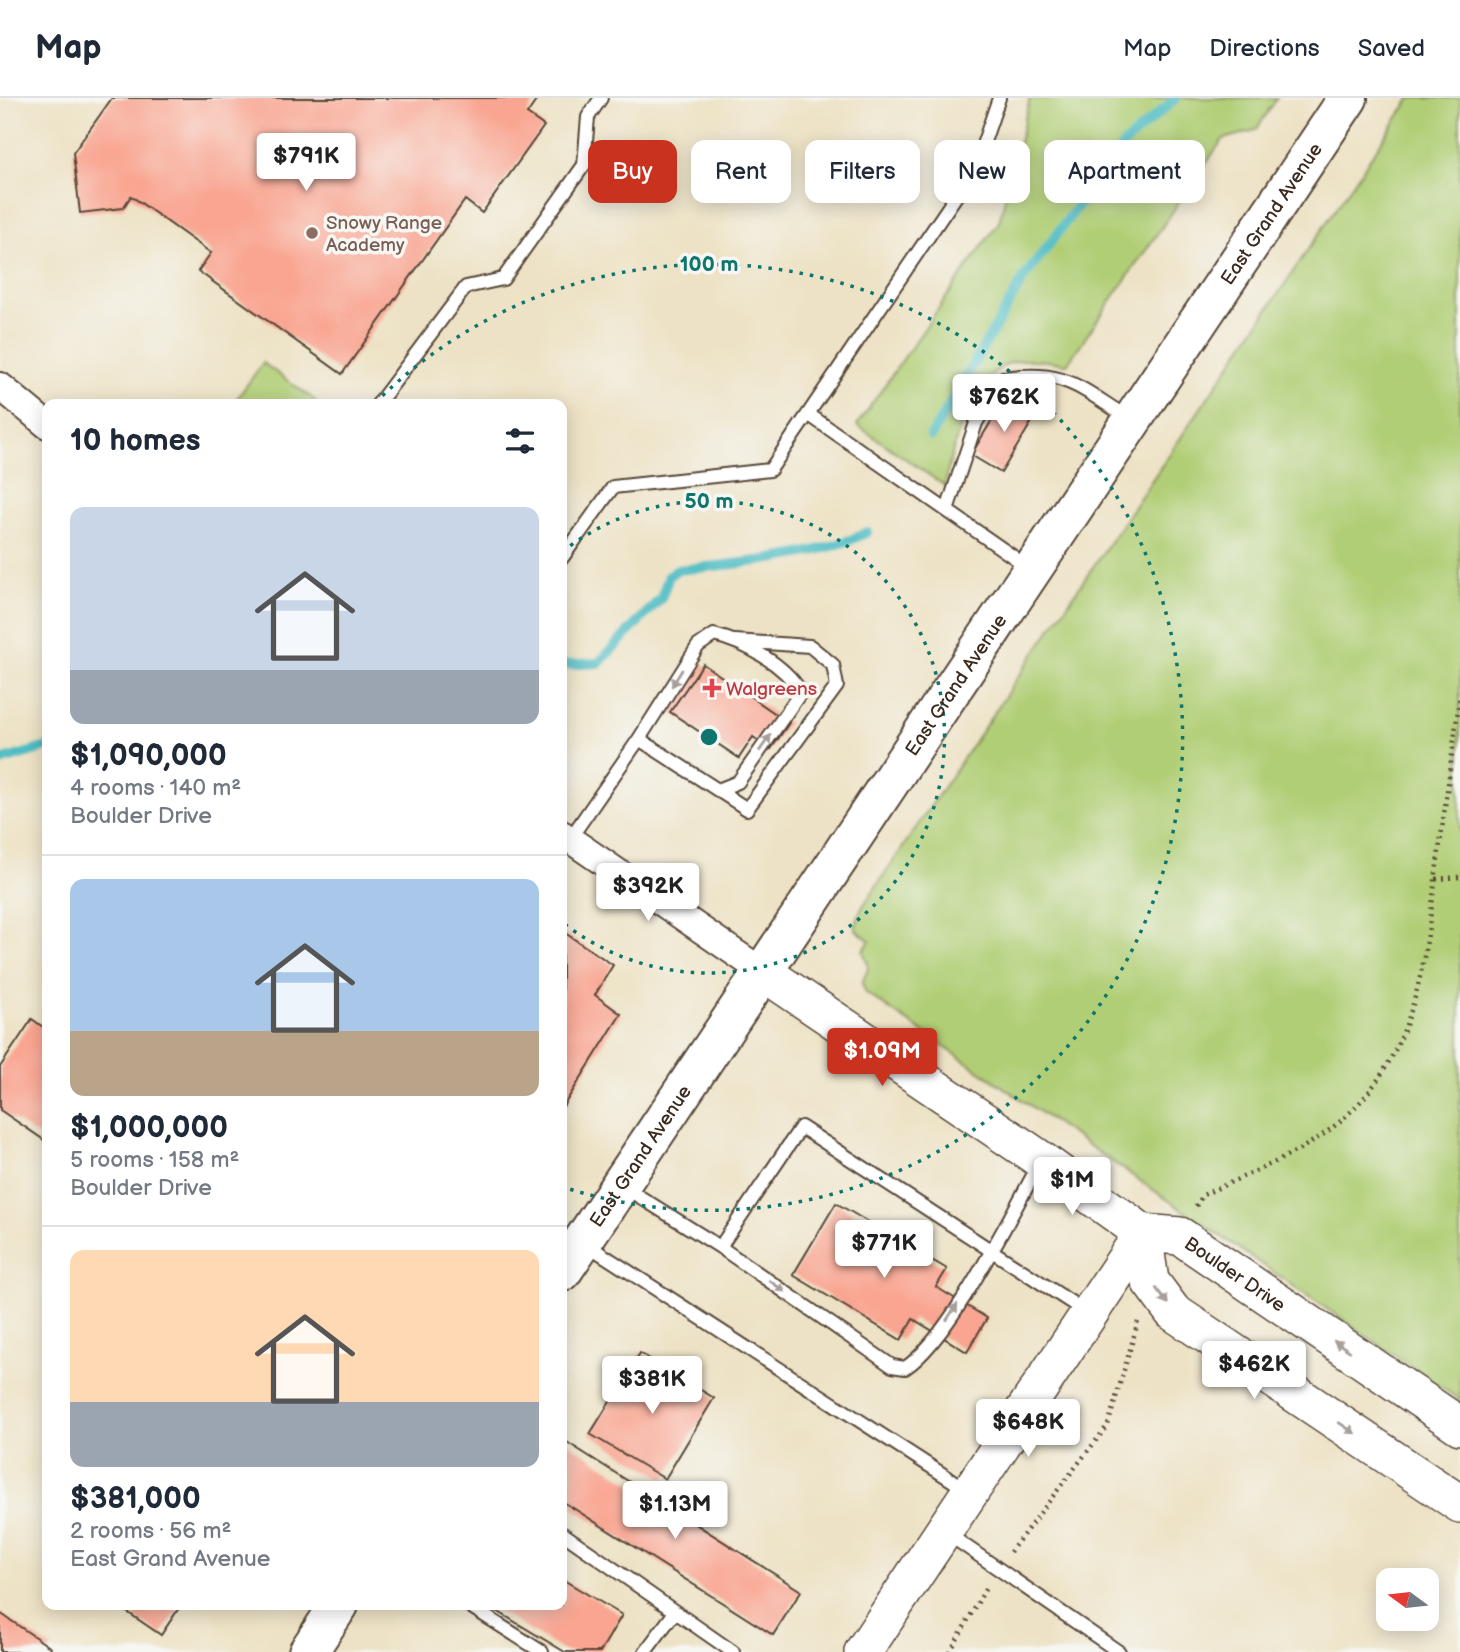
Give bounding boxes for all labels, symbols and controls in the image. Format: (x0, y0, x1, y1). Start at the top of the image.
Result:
text: Map (35, 28, 101, 68)
text: Map (1123, 34, 1171, 63)
text: Directions (1209, 34, 1320, 63)
text: Saved (1358, 34, 1425, 63)
pin: $791K (257, 134, 355, 193)
street label: East Grand Avenue (1216, 139, 1328, 289)
chip: Buy (588, 140, 677, 203)
chip: Rent (691, 140, 791, 203)
chip: Filters (805, 140, 920, 203)
chip: New (934, 140, 1030, 203)
chip: Apartment (1044, 140, 1205, 203)
text: $791K (273, 142, 339, 170)
place label: Snowy Range Academy (326, 212, 442, 257)
marker: Snowy Range Academy (304, 225, 320, 241)
text: 100 m (680, 252, 738, 277)
pin: $762K (955, 374, 1053, 434)
text: $762K (968, 383, 1040, 411)
icon: filters (501, 422, 539, 460)
text: 10 homes (70, 423, 201, 459)
text: 50 m (685, 489, 733, 514)
icon: home (242, 553, 368, 679)
street label: East Grand Avenue (901, 610, 1012, 761)
one-way arrow (671, 668, 684, 688)
place label: Walgreens (726, 678, 817, 701)
marker: Walgreens (704, 680, 720, 696)
centre of rings (697, 725, 721, 749)
one-way arrow (758, 734, 772, 752)
text: $1,090,000 (70, 738, 227, 774)
text: 4 rooms · 140 m² (70, 774, 241, 802)
text: Boulder Drive (70, 802, 212, 830)
pin: $392K (599, 864, 697, 923)
text: $392K (612, 872, 684, 900)
icon: home (242, 925, 368, 1051)
pin: $1.09M (825, 1028, 939, 1088)
text: $1.09M (843, 1037, 921, 1065)
street label: East Grand Avenue (585, 1081, 697, 1232)
text: $1,000,000 (70, 1110, 228, 1146)
text: 5 rooms · 158 m² (70, 1146, 239, 1174)
pin: $1M (1038, 1158, 1106, 1217)
text: $1M (1050, 1166, 1094, 1194)
text: Boulder Drive (70, 1174, 212, 1202)
pin: $771K (835, 1220, 933, 1280)
text: $771K (851, 1229, 917, 1257)
street label: Boulder Drive (1180, 1232, 1289, 1317)
one-way arrow (768, 1279, 786, 1293)
one-way arrow (1155, 1287, 1169, 1306)
icon: home (242, 1296, 368, 1422)
one-way arrow (946, 1302, 959, 1322)
one-way arrow (1333, 1340, 1352, 1353)
pin: $462K (1205, 1342, 1303, 1401)
text: $462K (1218, 1350, 1290, 1378)
pin: $381K (603, 1356, 701, 1416)
text: $381K (618, 1365, 686, 1393)
pin: $648K (979, 1400, 1077, 1459)
text: $648K (992, 1408, 1064, 1436)
one-way arrow (1337, 1421, 1356, 1434)
text: $381,000 (70, 1481, 201, 1517)
pin: $1.13M (618, 1482, 732, 1541)
text: $1.13M (639, 1490, 711, 1518)
text: 2 rooms · 56 m² (70, 1517, 232, 1545)
text: East Grand Avenue (70, 1545, 271, 1573)
north arrow (1376, 1568, 1438, 1631)
map controls (1376, 1568, 1439, 1631)

